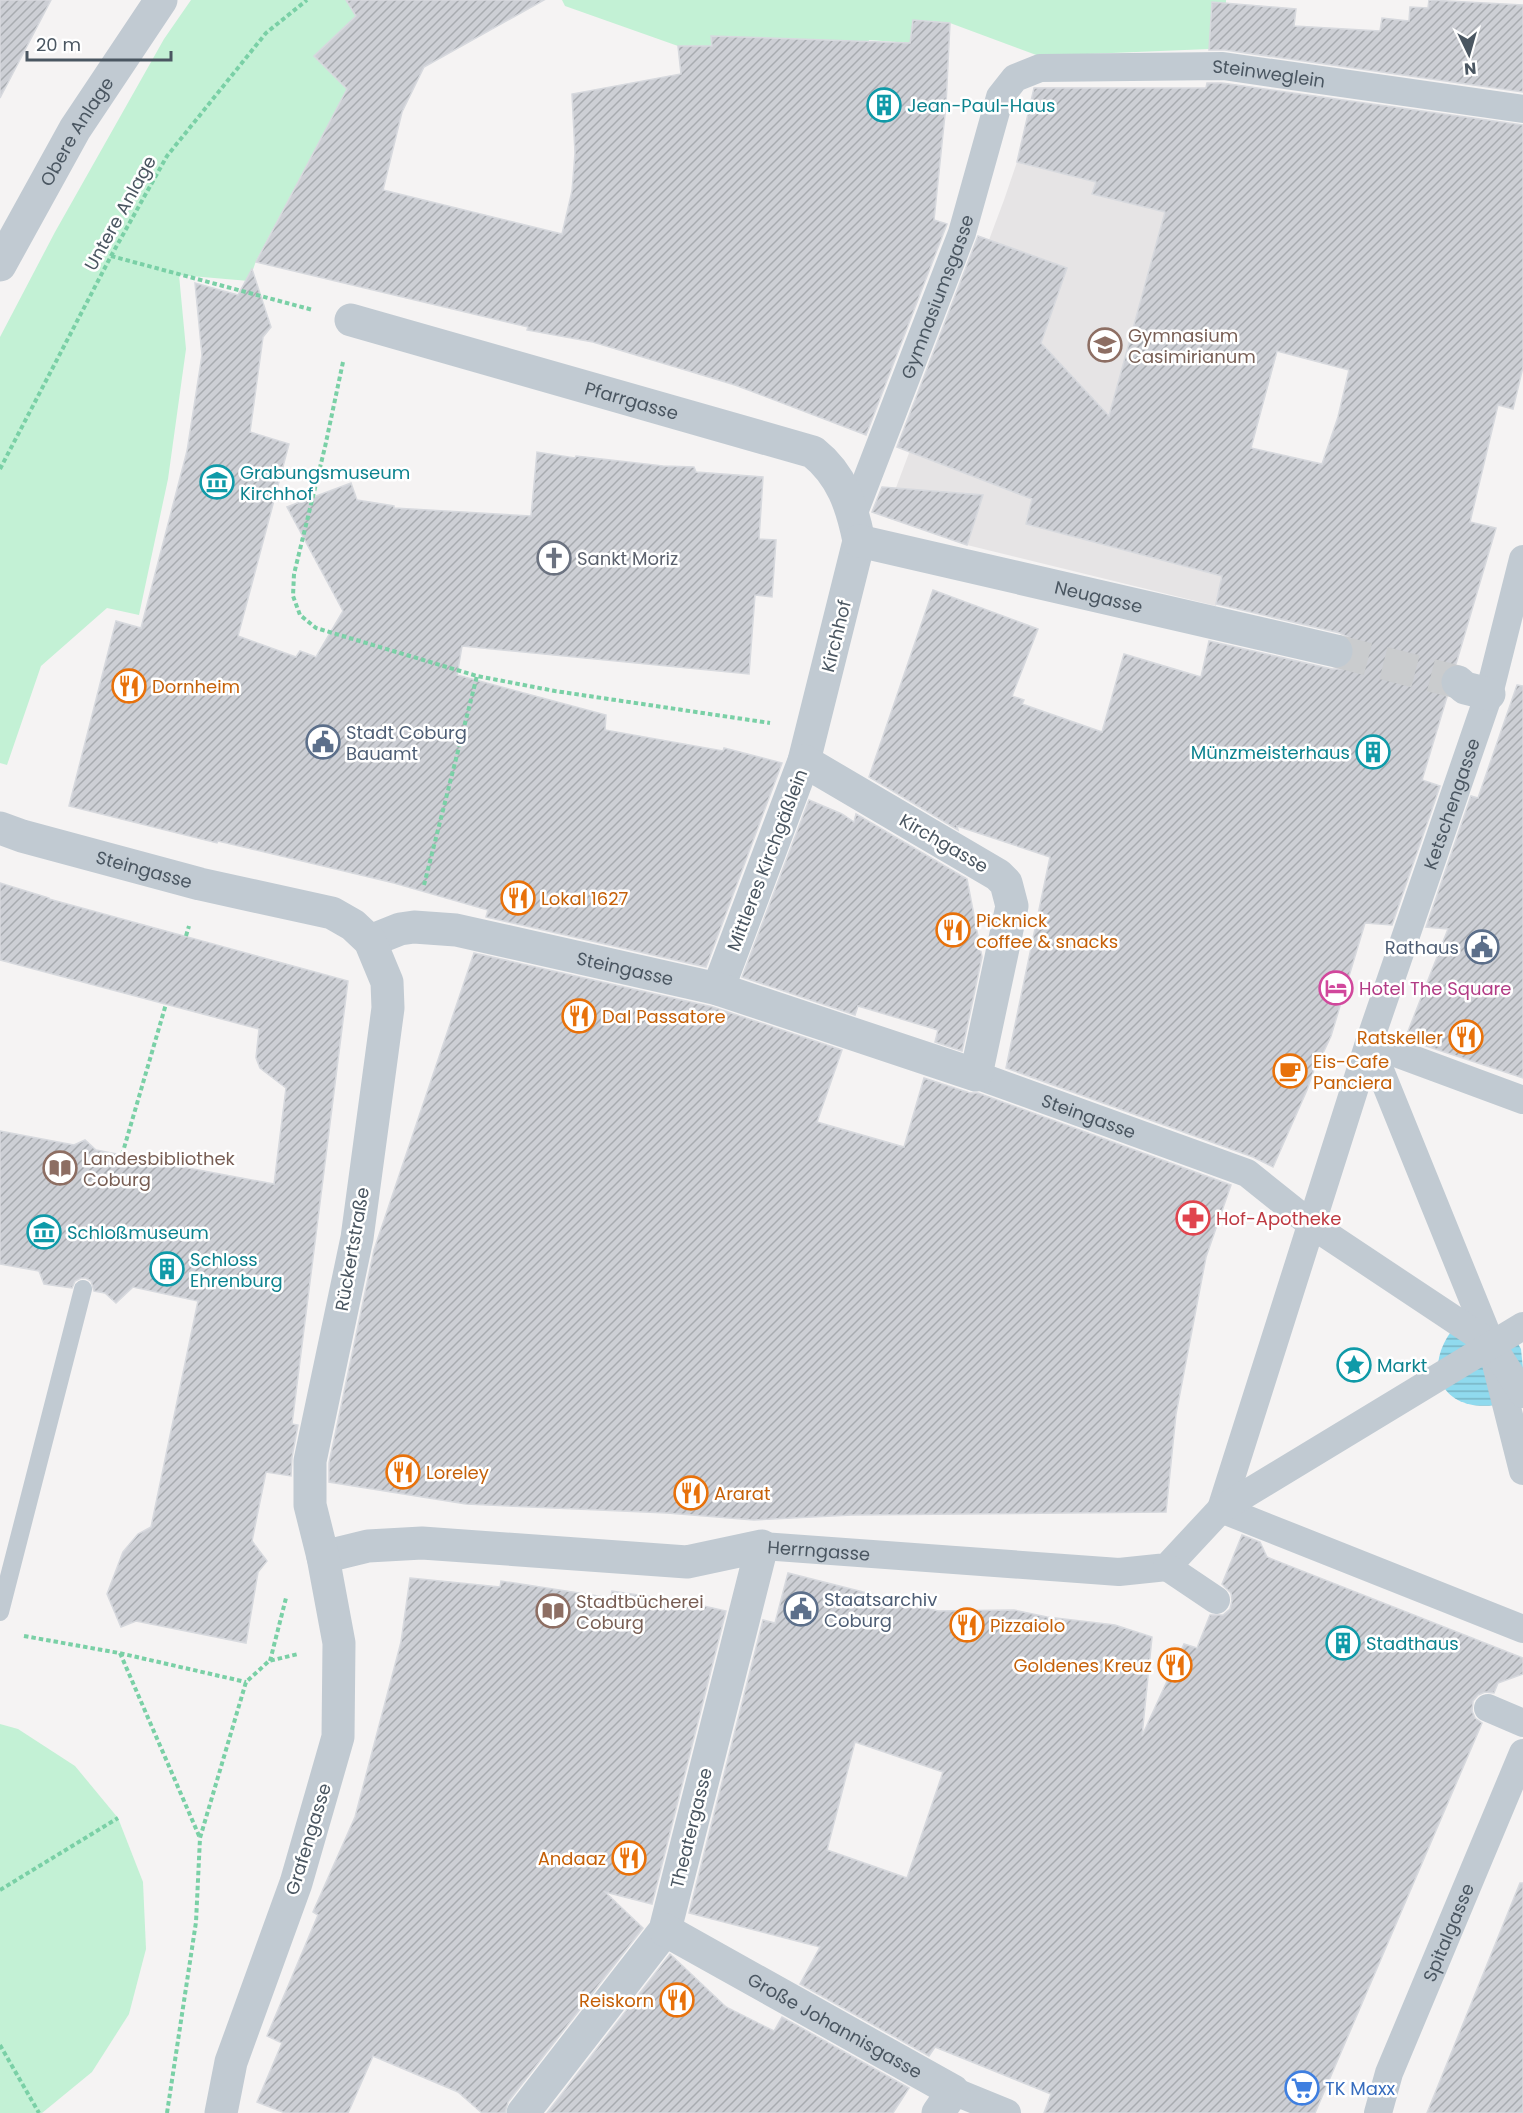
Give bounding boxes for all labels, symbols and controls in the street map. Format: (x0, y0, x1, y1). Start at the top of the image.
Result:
scale bar (27, 24, 171, 62)
north arrow (1439, 24, 1499, 84)
text: 20 m (36, 32, 81, 57)
street label: Steinweglein (1212, 54, 1327, 93)
text: N (1463, 56, 1477, 80)
street label: Obere Anlage (34, 72, 119, 190)
building icon: Jean-Paul-Haus (866, 87, 902, 123)
place label: Jean-Paul-Haus (907, 93, 1055, 118)
street label: Untere Anlage (78, 151, 162, 275)
street label: Gymnasiumsgasse (894, 212, 979, 382)
place label: Gymnasium Casimirianum (1128, 323, 1256, 369)
school or university icon: Gymnasium Casimirianum (1087, 327, 1123, 363)
street label: Pfarrgasse (582, 375, 682, 425)
place label: Grabungsmuseum Kirchhof (240, 460, 410, 506)
museum icon: Grabungsmuseum Kirchhof (199, 464, 235, 500)
church icon: Sankt Moriz (536, 540, 572, 576)
place label: Sankt Moriz (577, 546, 678, 571)
street label: Neugasse (1052, 574, 1145, 619)
street label: Kirchhof (815, 597, 857, 675)
restaurant icon: Dornheim (111, 668, 147, 704)
place label: Dornheim (152, 674, 240, 699)
place label: Stadt Coburg Bauamt (346, 720, 467, 766)
public building icon: Stadt Coburg Bauamt (305, 724, 341, 760)
building icon: Münzmeisterhaus (1355, 734, 1391, 770)
street label: Ketschengasse (1417, 735, 1485, 873)
place label: Münzmeisterhaus (1191, 740, 1350, 765)
street label: Mittleres Kirchgäßlein (721, 765, 813, 955)
street label: Kirchgasse (895, 808, 993, 878)
street label: Steingasse (93, 844, 195, 894)
restaurant icon: Lokal 1627 (500, 880, 536, 916)
place label: Lokal 1627 (541, 886, 629, 911)
place label: Picknick coffee & snacks (976, 908, 1118, 954)
restaurant icon: Picknick coffee & snacks (935, 912, 971, 948)
public building icon: Rathaus (1464, 929, 1500, 965)
place label: Rathaus (1385, 935, 1459, 960)
street label: Steingasse (574, 945, 676, 991)
hotel icon: Hotel The Square (1318, 970, 1354, 1006)
place label: Hotel The Square (1359, 976, 1511, 1001)
restaurant icon: Dal Passatore (561, 998, 597, 1034)
place label: Dal Passatore (602, 1004, 726, 1029)
restaurant icon: Ratskeller (1448, 1019, 1484, 1055)
place label: Ratskeller (1357, 1025, 1443, 1050)
place label: Eis-Cafe Panciera (1313, 1049, 1393, 1095)
cafe icon: Eis-Cafe Panciera (1272, 1053, 1308, 1089)
street label: Steingasse (1038, 1087, 1139, 1144)
place label: Landesbibliothek Coburg (83, 1146, 236, 1192)
library icon: Landesbibliothek Coburg (42, 1150, 78, 1186)
street label: Rückertstraße (329, 1185, 375, 1313)
pharmacy icon: Hof-Apotheke (1175, 1200, 1211, 1236)
place label: Hof-Apotheke (1216, 1206, 1341, 1231)
museum icon: Schloßmuseum (26, 1214, 62, 1250)
place label: Schloßmuseum (67, 1220, 209, 1245)
place label: Schloss Ehrenburg (190, 1247, 283, 1293)
building icon: Schloss Ehrenburg (149, 1251, 185, 1287)
place icon: Markt (1336, 1347, 1372, 1383)
place label: Markt (1377, 1353, 1427, 1378)
restaurant icon: Loreley (385, 1454, 421, 1490)
place label: Loreley (426, 1460, 489, 1485)
restaurant icon: Ararat (673, 1475, 709, 1511)
place label: Ararat (714, 1481, 770, 1506)
street label: Herrngasse (767, 1534, 871, 1566)
place label: Staatsarchiv Coburg (824, 1587, 937, 1633)
place label: Stadtbücherei Coburg (576, 1589, 704, 1635)
public building icon: Staatsarchiv Coburg (783, 1591, 819, 1627)
library icon: Stadtbücherei Coburg (535, 1593, 571, 1629)
restaurant icon: Pizzaiolo (949, 1607, 985, 1643)
place label: Pizzaiolo (990, 1613, 1065, 1638)
building icon: Stadthaus (1325, 1625, 1361, 1661)
place label: Stadthaus (1366, 1631, 1459, 1656)
restaurant icon: Goldenes Kreuz (1157, 1647, 1193, 1683)
place label: Goldenes Kreuz (1013, 1653, 1152, 1678)
street label: Theatergasse (664, 1765, 718, 1891)
street label: Grafengasse (279, 1780, 337, 1898)
restaurant icon: Andaaz (611, 1840, 647, 1876)
place label: Andaaz (538, 1846, 606, 1871)
street label: Spitalgasse (1416, 1879, 1480, 1985)
street label: Große Johannisgasse (743, 1966, 927, 2084)
restaurant icon: Reiskorn (659, 1982, 695, 2018)
place label: Reiskorn (579, 1988, 654, 2013)
supermarket icon: TK Maxx (1284, 2070, 1320, 2106)
place label: TK Maxx (1325, 2076, 1396, 2101)

